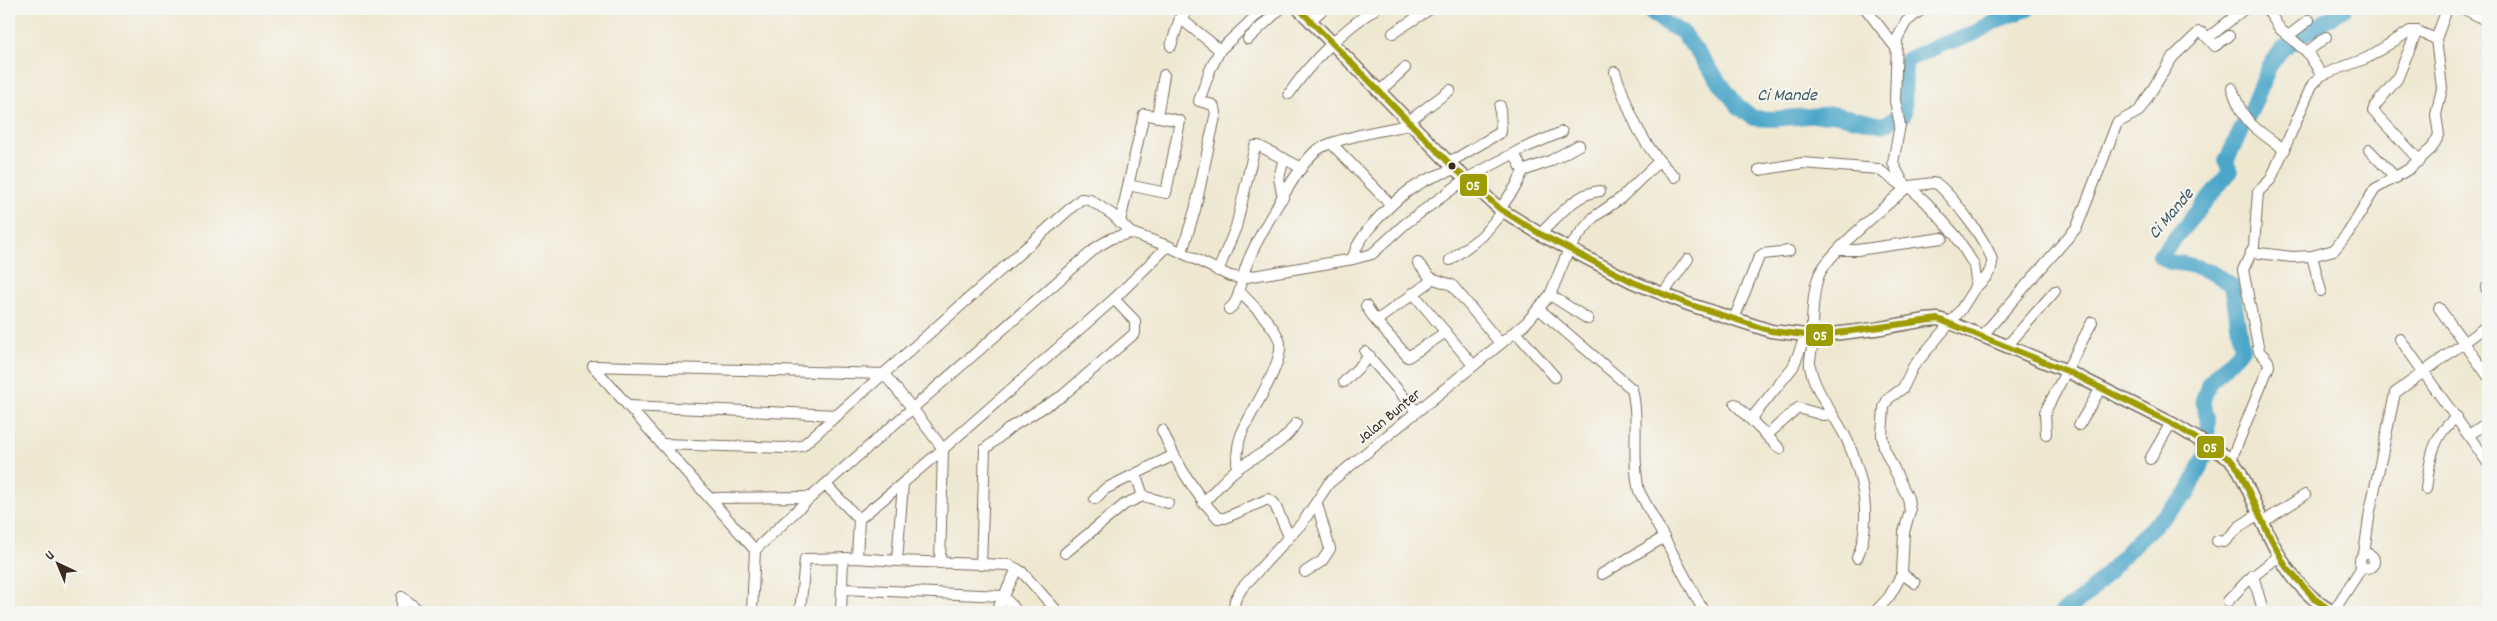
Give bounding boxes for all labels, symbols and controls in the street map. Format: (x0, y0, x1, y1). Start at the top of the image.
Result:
water label: Ci Mande (1757, 84, 1818, 109)
unlabelled marker (1447, 161, 1457, 171)
line badge: 05 (1459, 173, 1488, 197)
text: 05 (1466, 177, 1481, 197)
water label: Ci Mande (2143, 183, 2201, 246)
line badge: 05 (1805, 323, 1834, 347)
text: 05 (1813, 327, 1828, 347)
street label: Jalan Bunter (1353, 384, 1427, 450)
line badge: 05 (2196, 435, 2225, 459)
text: 05 (2203, 439, 2218, 459)
north arrow (32, 538, 82, 588)
text: U (41, 546, 60, 566)

